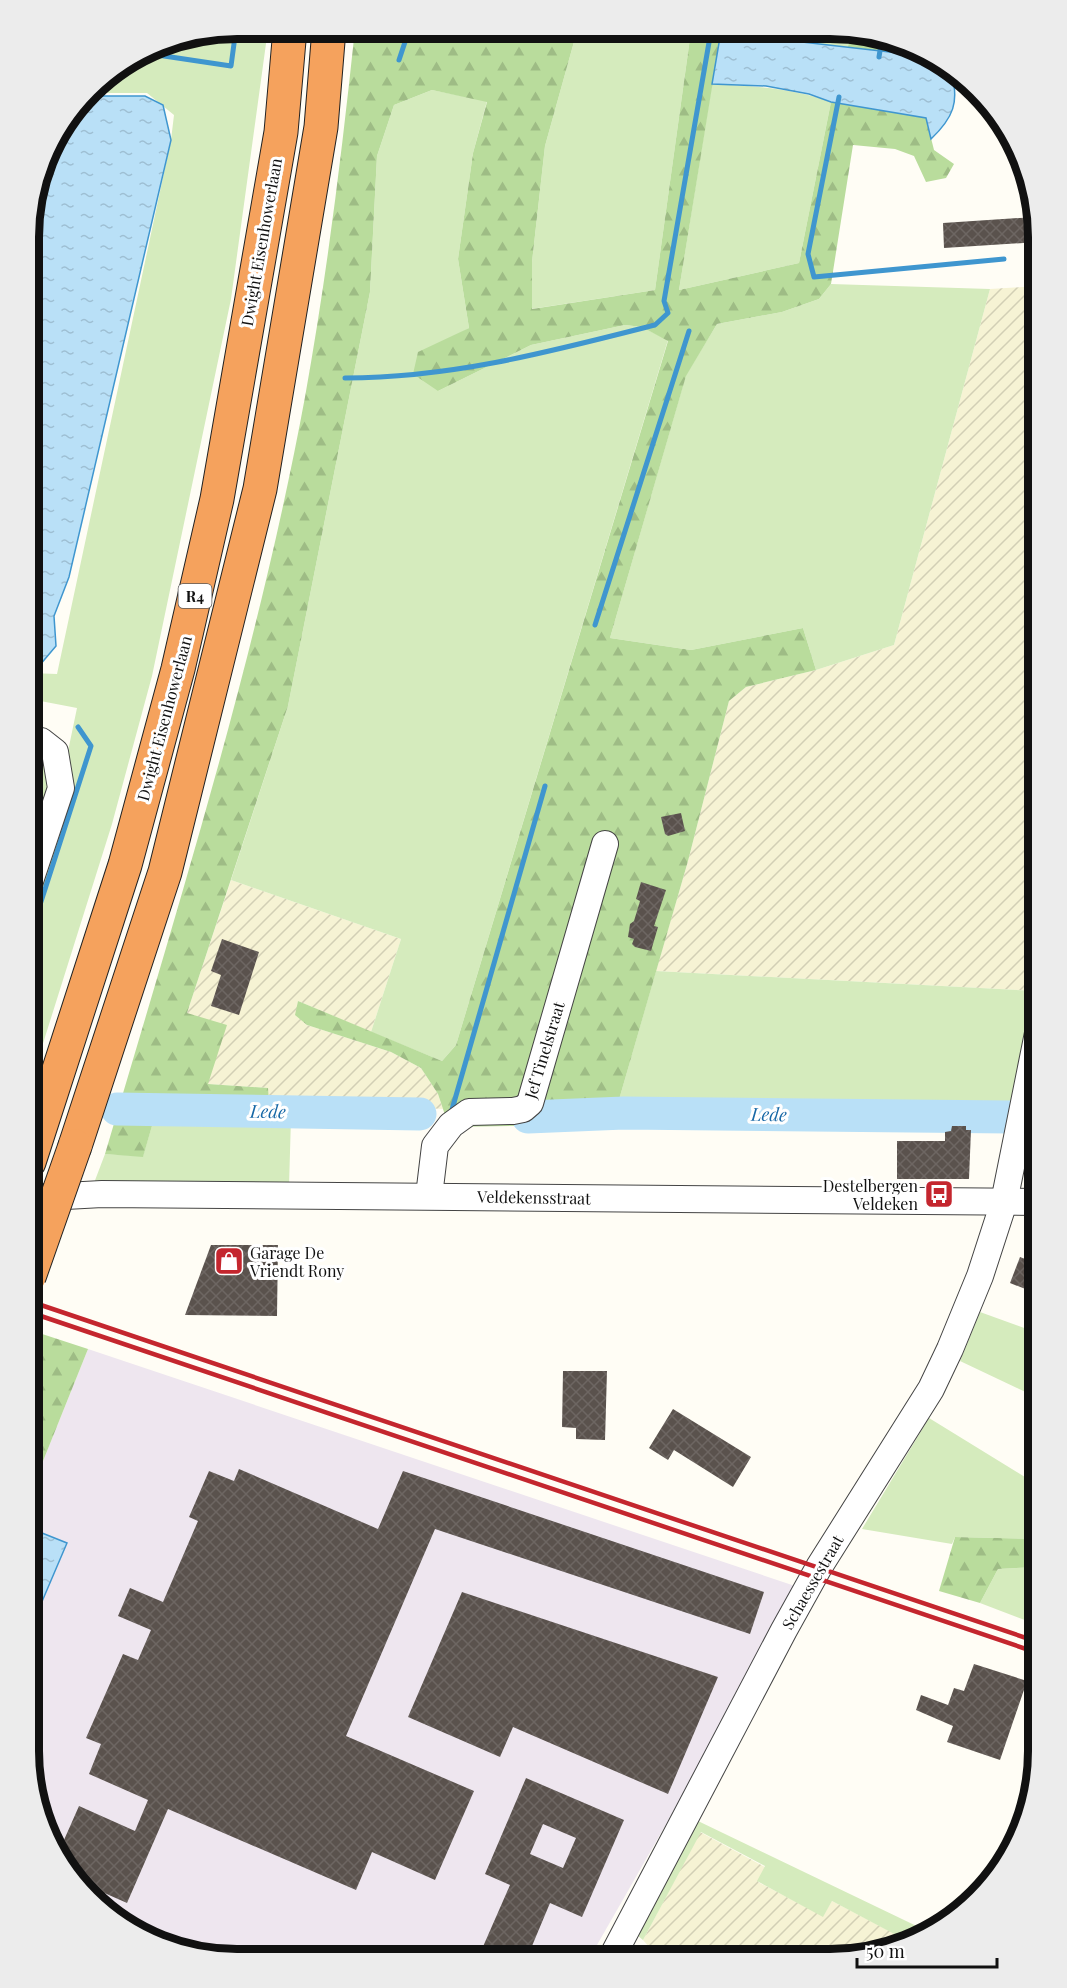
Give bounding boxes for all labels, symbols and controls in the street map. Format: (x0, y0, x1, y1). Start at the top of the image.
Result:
street label: Dwight Eisenhowerlaan (236, 156, 286, 328)
road number: R4 (178, 584, 212, 608)
street label: Dwight Eisenhowerlaan (132, 633, 196, 803)
street label: Jef Tinelstraat (519, 999, 569, 1102)
water label: Lede (249, 1099, 286, 1123)
water label: Lede (750, 1102, 787, 1126)
place label: Destelbergen Veldeken (823, 1175, 918, 1214)
bus stop icon: Destelbergen Veldeken (923, 1178, 955, 1210)
street label: Veldekensstraat (476, 1185, 591, 1208)
place label: Garage De Vriendt Rony (249, 1242, 344, 1281)
shop icon: Garage De Vriendt Rony (213, 1245, 245, 1277)
street label: Schaessestraat (776, 1531, 848, 1633)
scale bar (857, 1931, 996, 1969)
text: 50 m (866, 1939, 905, 1963)

